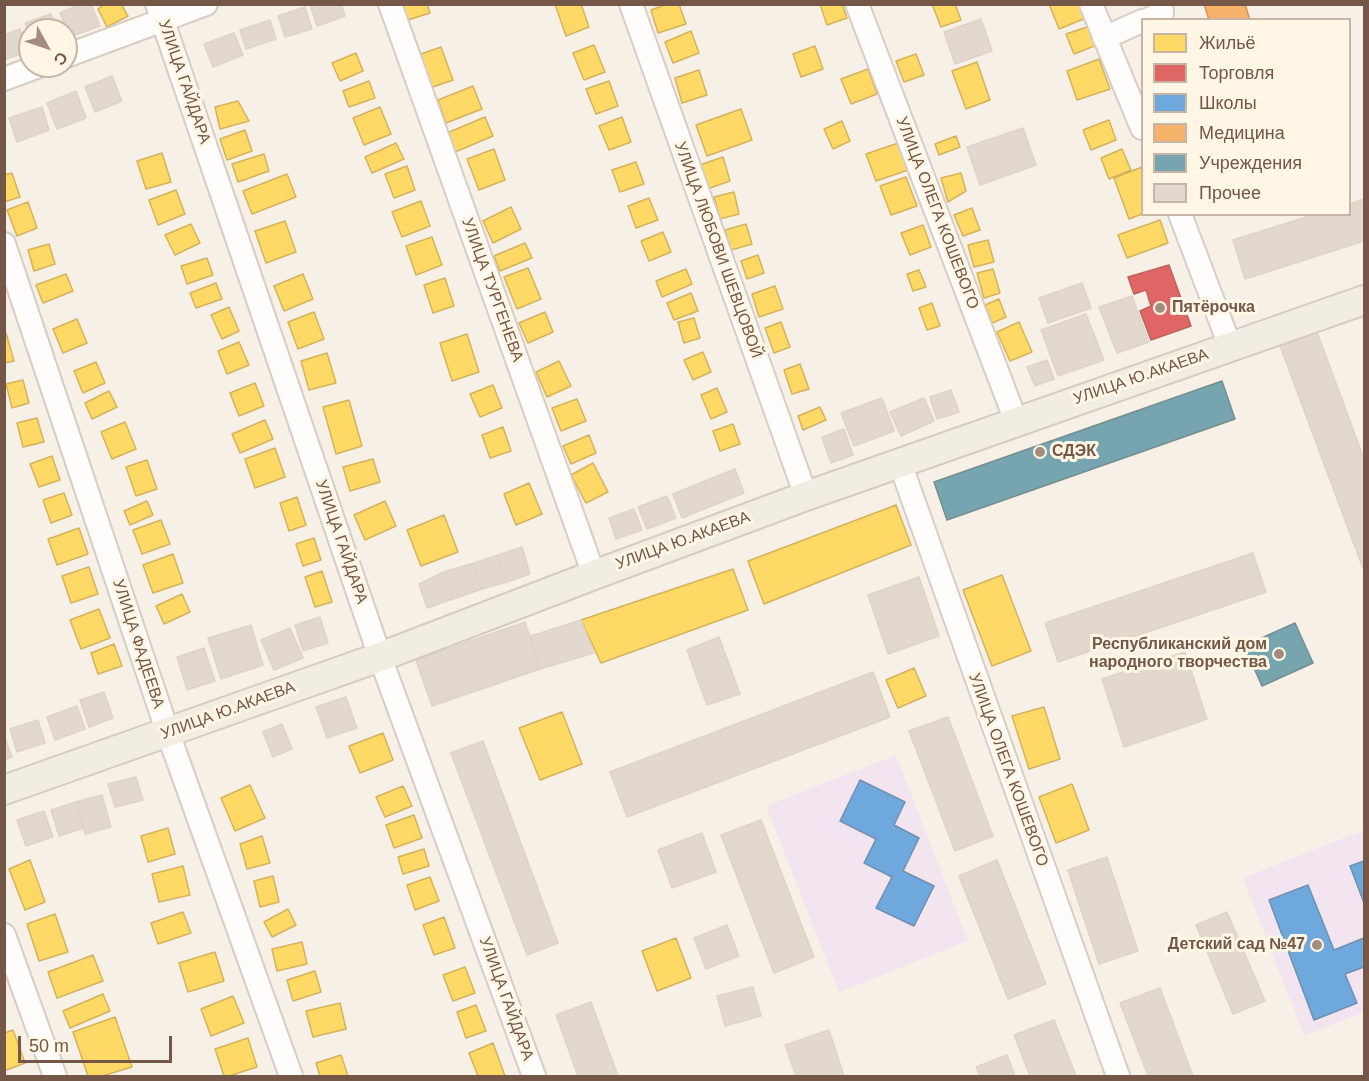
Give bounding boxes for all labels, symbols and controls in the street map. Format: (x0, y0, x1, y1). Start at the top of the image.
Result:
street label: УЛИЦА ГАЙДАРА (154, 17, 214, 147)
north arrow (18, 18, 78, 78)
legend (1141, 18, 1351, 216)
text: Жильё (1199, 33, 1256, 53)
text: С (50, 49, 71, 68)
text: Торговля (1199, 63, 1274, 83)
text: Школы (1199, 93, 1257, 113)
street label: УЛИЦА ОЛЕГА КОШЕВОГО (891, 114, 983, 312)
text: Медицина (1199, 123, 1285, 143)
street label: УЛИЦА ЛЮБОВИ ШЕВЦОВОЙ (670, 139, 766, 361)
text: Учреждения (1199, 153, 1302, 173)
text: Прочее (1199, 183, 1261, 203)
street label: УЛИЦА ТУРГЕНЕВА (457, 216, 527, 364)
place label: Пятёрочка (1172, 298, 1255, 318)
marker: Пятёрочка (1153, 301, 1167, 315)
street label: УЛИЦА Ю.АКАЕВА (1071, 345, 1211, 409)
place label: СДЭК (1052, 442, 1096, 462)
marker: СДЭК (1033, 445, 1047, 459)
street label: УЛИЦА ГАЙДАРА (311, 477, 371, 607)
street label: УЛИЦА Ю.АКАЕВА (613, 508, 753, 574)
street label: УЛИЦА ФАДЕЕВА (108, 577, 168, 711)
place label: Республиканский дом народного творчества (1089, 635, 1267, 673)
marker: Республиканский дом народного творчества (1272, 647, 1286, 661)
street label: УЛИЦА ОЛЕГА КОШЕВОГО (964, 671, 1052, 869)
street label: УЛИЦА Ю.АКАЕВА (158, 678, 298, 744)
street label: УЛИЦА ГАЙДАРА (475, 935, 537, 1063)
place label: Детский сад №47 (1168, 935, 1305, 955)
marker: Детский сад №47 (1310, 938, 1324, 952)
scale bar (21, 1024, 176, 1062)
text: 50 m (29, 1036, 69, 1056)

